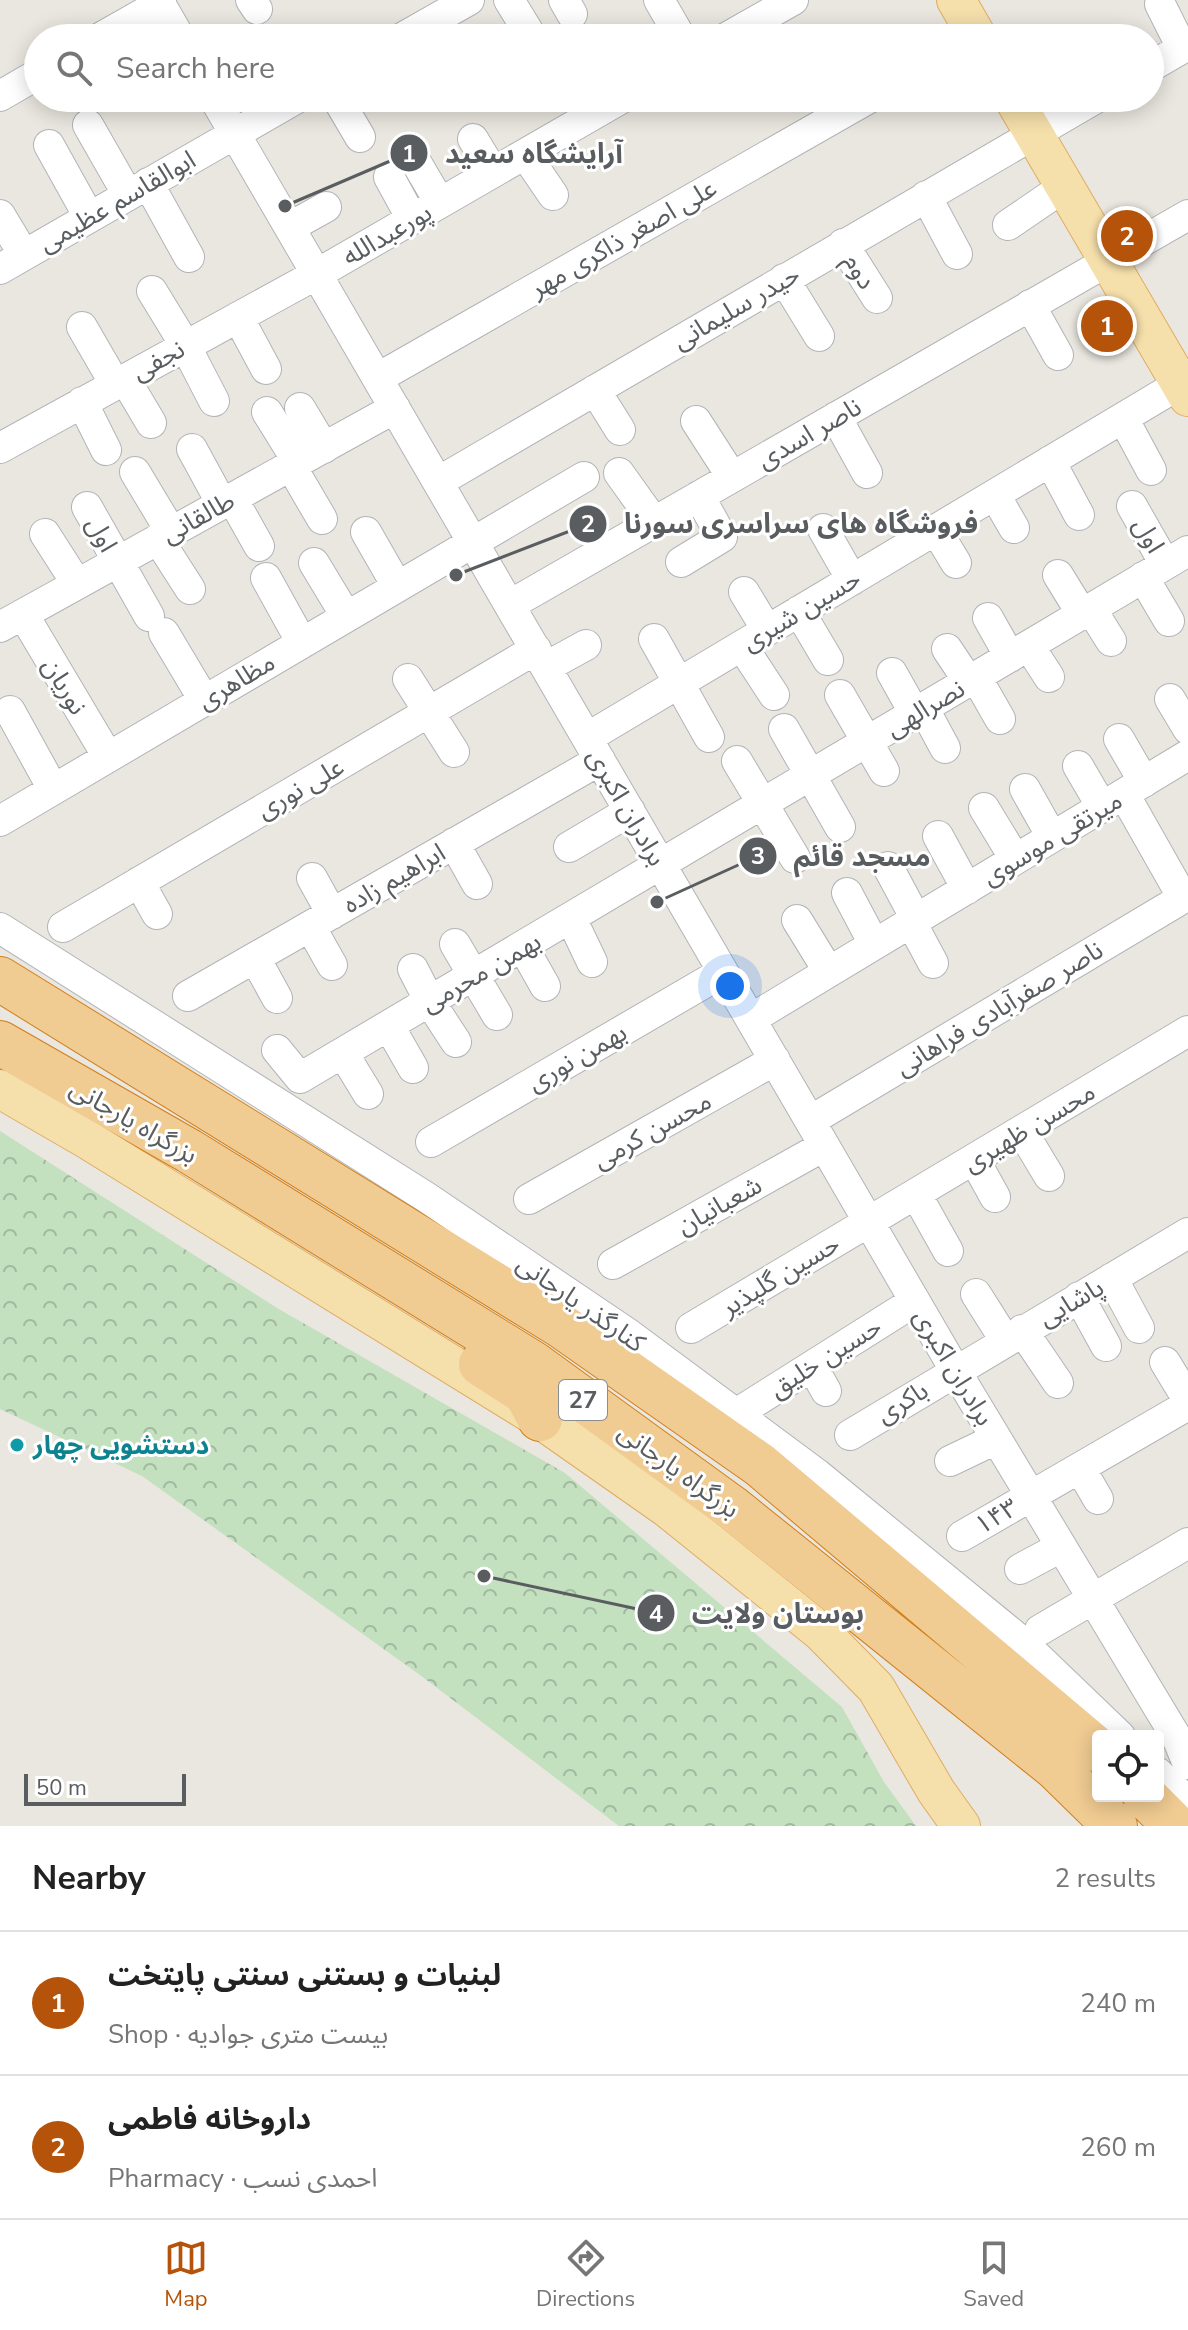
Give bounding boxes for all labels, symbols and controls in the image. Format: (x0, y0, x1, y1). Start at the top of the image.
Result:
search box (24, 24, 1164, 112)
icon: search (52, 46, 96, 90)
text: Search here (116, 48, 275, 89)
callout: آرایشگاه سعید (389, 127, 639, 179)
text: آرایشگاه سعید (445, 135, 624, 173)
text: 1 (402, 138, 416, 170)
street label: ابوالقاسم عظیمی (32, 142, 203, 262)
street label: علی اصغر ذاکری مهر (523, 171, 723, 307)
street label: پورعبدالله (336, 195, 439, 274)
pin: 2 (1101, 206, 1153, 266)
street label: دوم (833, 246, 884, 297)
street label: حیدر سلیمانی (666, 257, 806, 358)
pin: 1 (1081, 296, 1133, 356)
street label: نجفی (125, 332, 191, 389)
street label: ناصر اسدی (751, 389, 868, 477)
street label: طالقانی (155, 483, 241, 552)
callout: فروشگاه های سراسری سورنا (568, 498, 994, 550)
text: فروشگاه های سراسری سورنا (624, 505, 978, 543)
text: 2 (581, 508, 595, 540)
street label: اول (78, 510, 126, 558)
street label: اول (1124, 511, 1173, 560)
street label: حسین شیری (735, 561, 867, 660)
street label: مظاهری (191, 645, 282, 718)
street label: نوریان (34, 651, 95, 721)
street label: نصرالهی (879, 671, 971, 746)
street label: برادران اکبری (579, 742, 674, 873)
street label: علی نوری (250, 749, 350, 827)
street label: میرتقی موسوی (976, 783, 1129, 894)
callout: مسجد قائم (738, 830, 947, 882)
street label: ابراهیم زاده (337, 835, 453, 924)
text: مسجد قائم (793, 838, 931, 878)
text: 3 (751, 840, 765, 872)
street label: بهمن محرمی (415, 924, 548, 1021)
street label: ناصر صفرآبادی فراهانی (889, 932, 1110, 1084)
your location (710, 966, 750, 1006)
street label: بهمن نوری (521, 1015, 633, 1100)
street label: بزرگراه یارجانی (63, 1071, 204, 1172)
street label: محسن ظهیری (957, 1074, 1102, 1181)
street label: محسن کرمی (587, 1083, 718, 1177)
street label: شعبانیان (670, 1168, 768, 1243)
street label: حسین گلپذیر (713, 1226, 846, 1325)
street label: کنارگذر یارجانی (510, 1246, 652, 1361)
street label: پاشایی (1032, 1270, 1110, 1335)
street label: برادران اکبری (905, 1302, 1002, 1432)
street label: حسین خلیق (762, 1309, 888, 1406)
street label: باکری (870, 1373, 935, 1432)
road number: 27 (559, 1380, 607, 1420)
street label: بزرگراه یارجانی (611, 1414, 747, 1526)
place label: دستشویی چهار (32, 1428, 209, 1463)
marker: دستشویی چهار (8, 1436, 26, 1454)
street label: ۱۴۳ (968, 1490, 1024, 1543)
callout: بوستان ولایت (636, 1587, 880, 1639)
text: بوستان ولایت (692, 1595, 864, 1633)
text: 4 (649, 1598, 663, 1630)
map controls (1092, 1730, 1164, 1802)
button: locate (1092, 1730, 1164, 1802)
scale bar (24, 1770, 186, 1806)
text: 50 m (36, 1773, 87, 1803)
text: Nearby (32, 1855, 146, 1901)
text: 2 results (1055, 1861, 1156, 1896)
text: لبنیات و بستنی سنتی پایتخت (108, 1955, 501, 1996)
text: 1 (50, 1986, 66, 2021)
text: 240 m (1080, 1986, 1156, 2021)
text: Shop · بیست متری جوادیه (108, 2017, 388, 2052)
text: داروخانه فاطمی (108, 2099, 311, 2140)
text: 2 (50, 2130, 66, 2165)
text: 260 m (1080, 2130, 1156, 2165)
text: Pharmacy · احمدی نسب (108, 2161, 377, 2196)
tab: Map (164, 2236, 208, 2314)
tab: Directions (536, 2236, 635, 2314)
tab: Saved (963, 2236, 1024, 2314)

